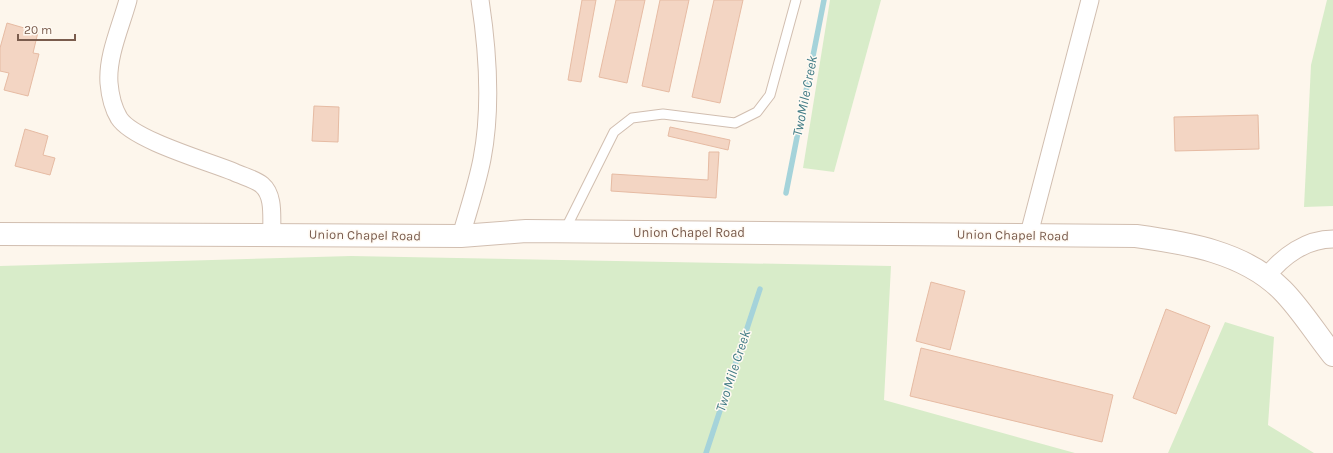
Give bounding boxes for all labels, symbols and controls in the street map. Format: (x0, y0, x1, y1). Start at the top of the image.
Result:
scale bar (18, 16, 75, 42)
text: 20 m (24, 23, 52, 37)
water label: TwoMile Creek (789, 53, 821, 138)
street label: Union Chapel Road (633, 225, 745, 240)
street label: Union Chapel Road (309, 227, 421, 243)
street label: Union Chapel Road (957, 227, 1069, 243)
water label: Two Mile Creek (712, 327, 754, 414)

